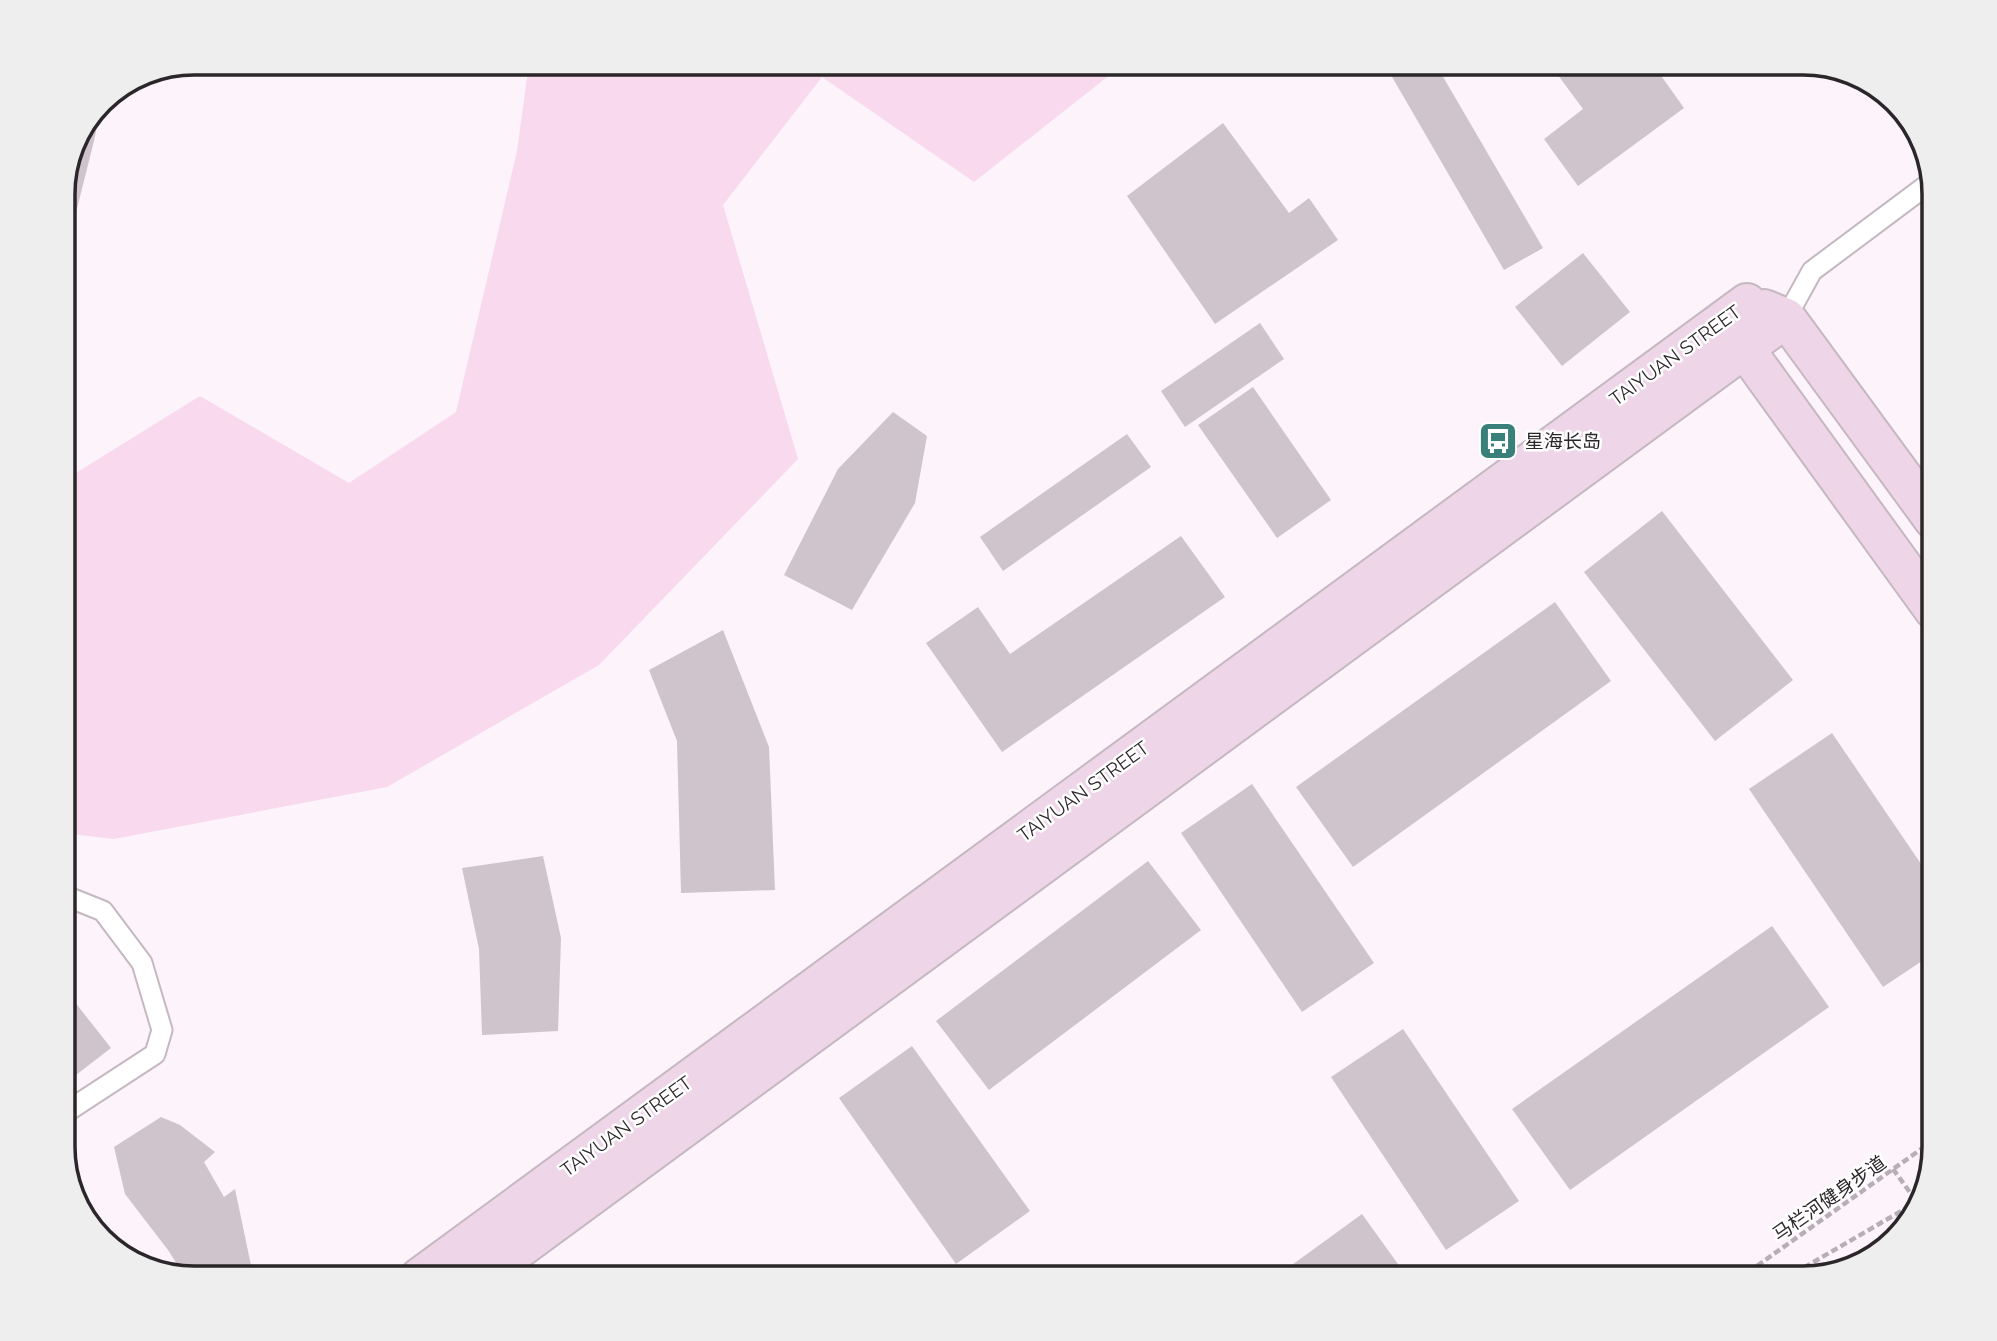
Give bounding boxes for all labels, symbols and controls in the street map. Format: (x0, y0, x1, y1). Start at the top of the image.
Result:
street label: TAIYUAN STREET (1605, 300, 1745, 410)
bus stop icon: 星海长岛 (1477, 420, 1519, 462)
place label: 星海长岛 (1525, 430, 1601, 452)
street label: TAIYUAN STREET (1013, 736, 1153, 846)
street label: TAIYUAN STREET (556, 1071, 696, 1181)
street label: 马栏河健身步道 (1768, 1151, 1890, 1245)

